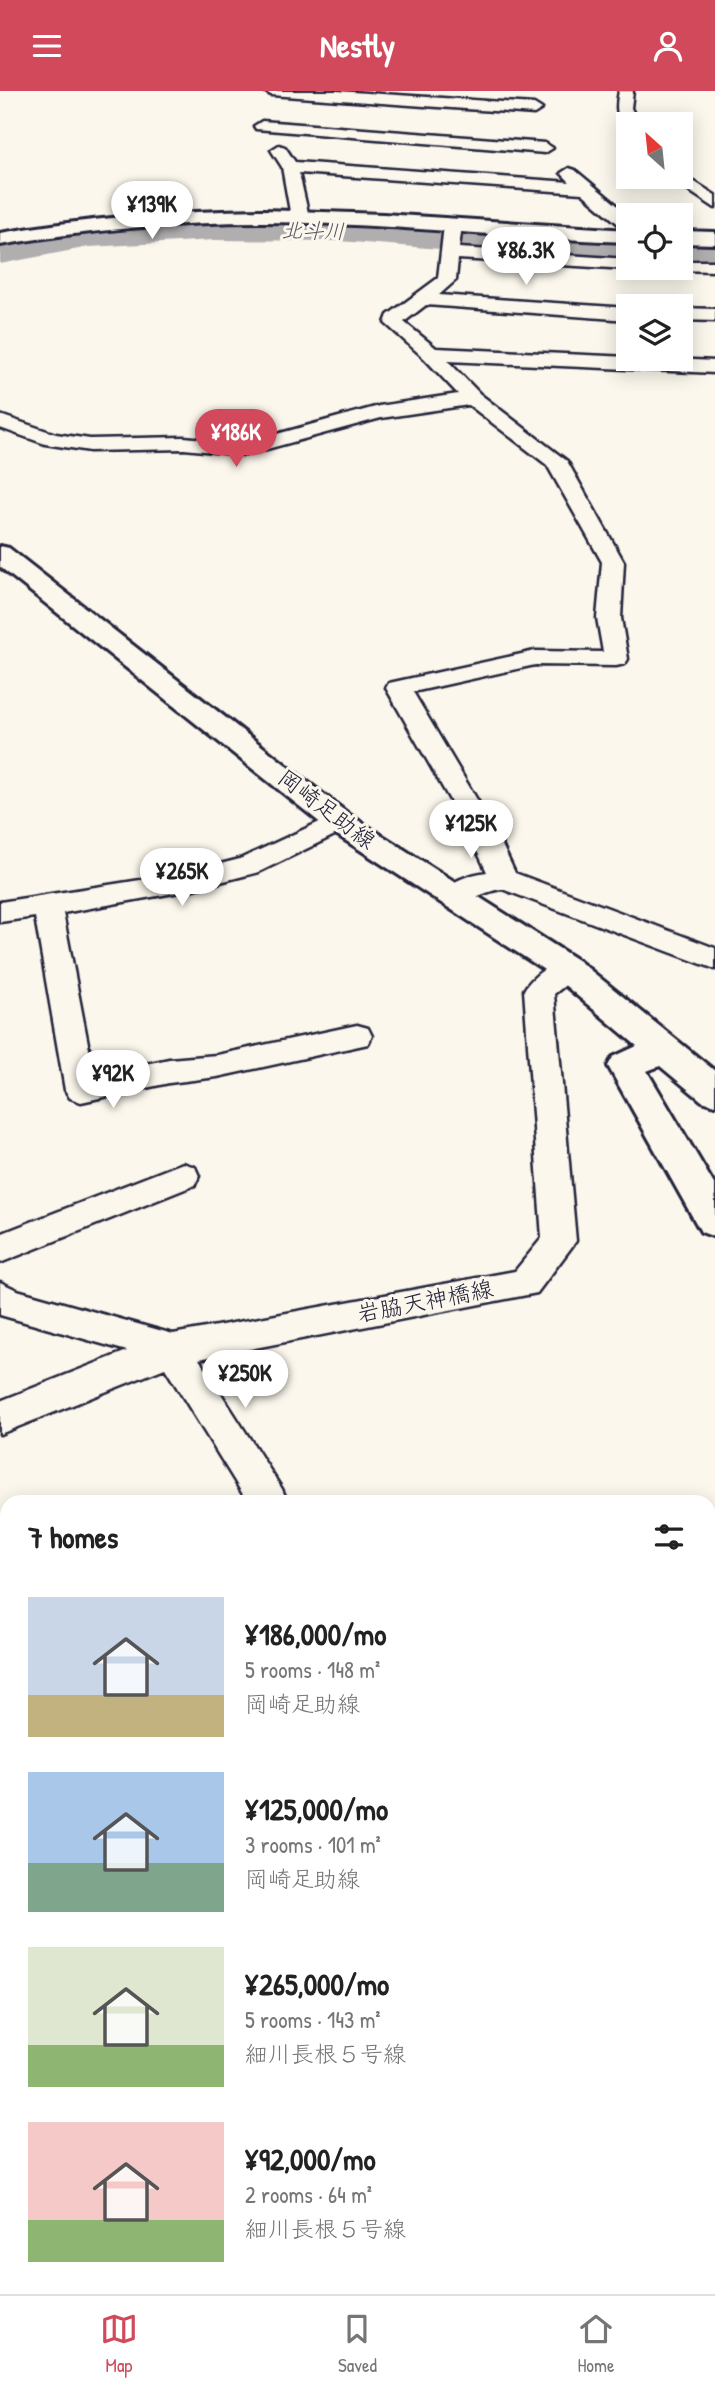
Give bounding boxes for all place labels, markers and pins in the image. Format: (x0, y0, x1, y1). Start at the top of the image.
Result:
pin: ¥139K (103, 181, 201, 241)
pin: ¥86.3K (469, 227, 583, 287)
pin: ¥186K (187, 409, 285, 469)
pin: ¥125K (422, 801, 520, 860)
pin: ¥265K (133, 849, 231, 908)
pin: ¥92K (72, 1051, 154, 1110)
pin: ¥250K (196, 1351, 294, 1410)

